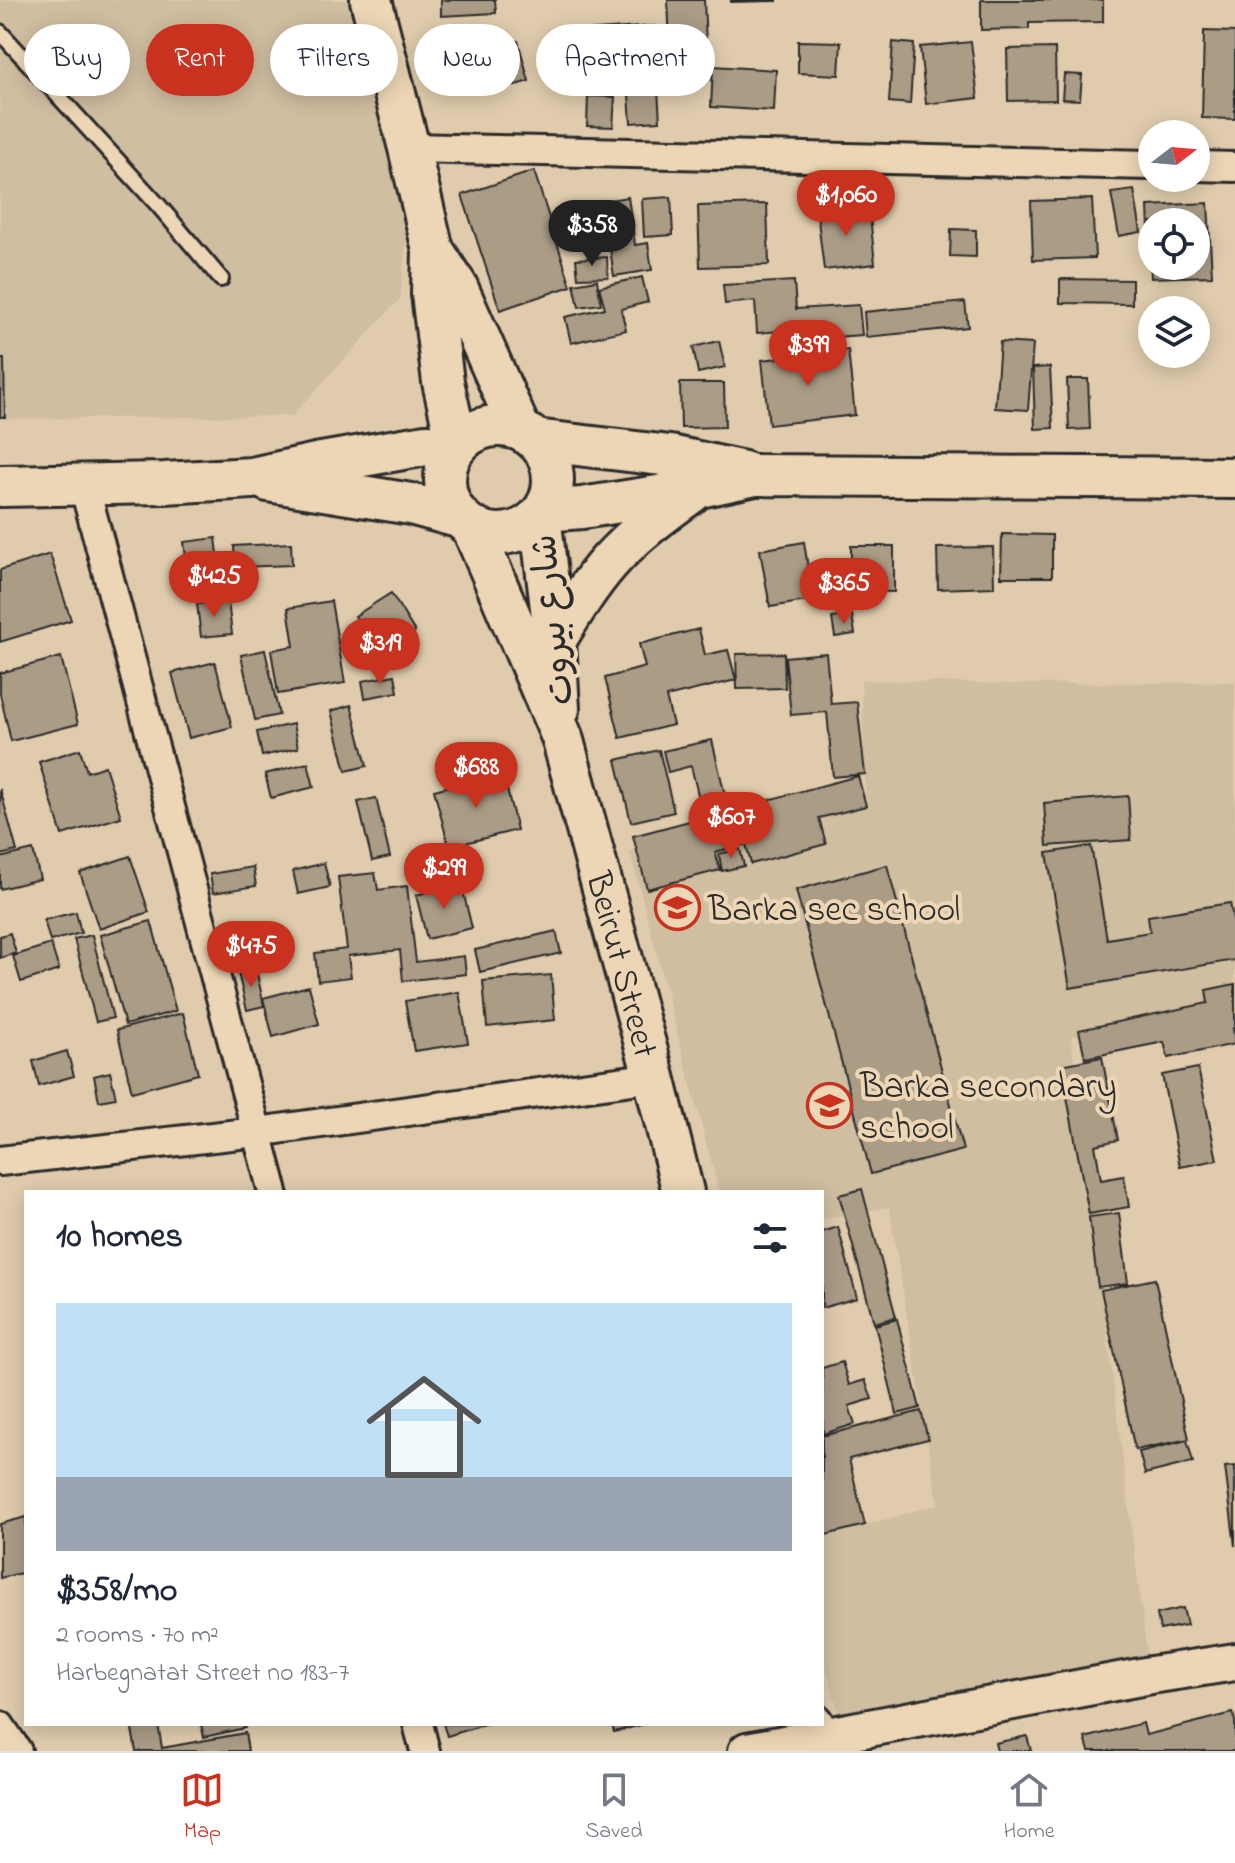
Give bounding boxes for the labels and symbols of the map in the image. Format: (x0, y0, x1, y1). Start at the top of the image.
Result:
north arrow (1138, 120, 1210, 192)
pin: $1,060 (781, 170, 911, 238)
pin: $358 (545, 200, 639, 268)
pin: $399 (761, 320, 855, 388)
street label: شارع بيروت (519, 532, 590, 708)
pin: $425 (167, 551, 261, 619)
pin: $365 (797, 558, 891, 626)
pin: $319 (333, 618, 427, 686)
pin: $688 (429, 742, 523, 810)
pin: $607 (684, 792, 778, 860)
pin: $299 (397, 843, 491, 911)
street label: Beirut Street (569, 865, 670, 1064)
school or university icon: Barka sec school (653, 883, 701, 931)
place label: Barka sec school (707, 885, 960, 938)
pin: $475 (204, 921, 298, 989)
place label: Barka secondary school (859, 1062, 1117, 1156)
school or university icon: Barka secondary school (805, 1081, 853, 1129)

